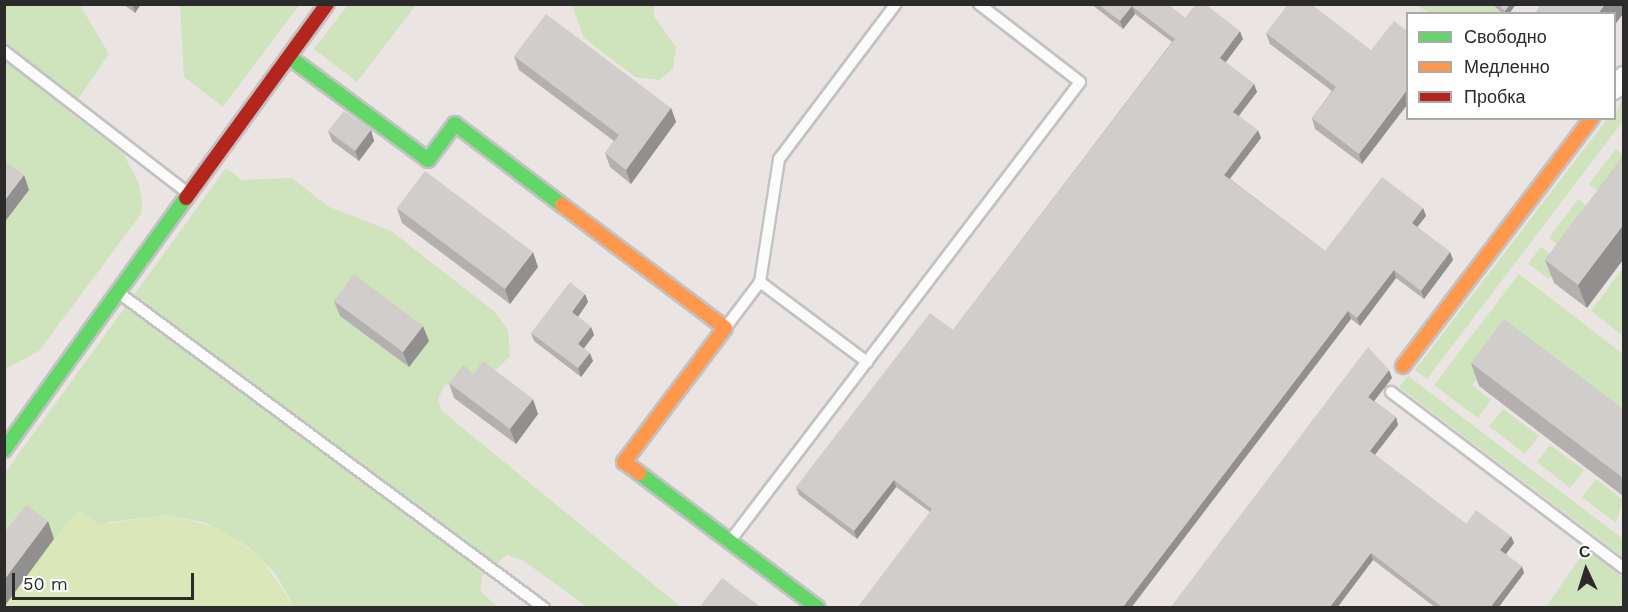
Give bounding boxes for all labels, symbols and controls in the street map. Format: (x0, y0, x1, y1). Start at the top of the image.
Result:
legend (1406, 12, 1616, 120)
text: Свободно (1464, 26, 1547, 47)
text: Медленно (1464, 56, 1550, 77)
text: Пробка (1464, 86, 1526, 107)
north arrow (1556, 540, 1616, 600)
text: С (1578, 542, 1591, 561)
scale bar (15, 561, 196, 599)
text: 50 m (23, 573, 68, 594)

